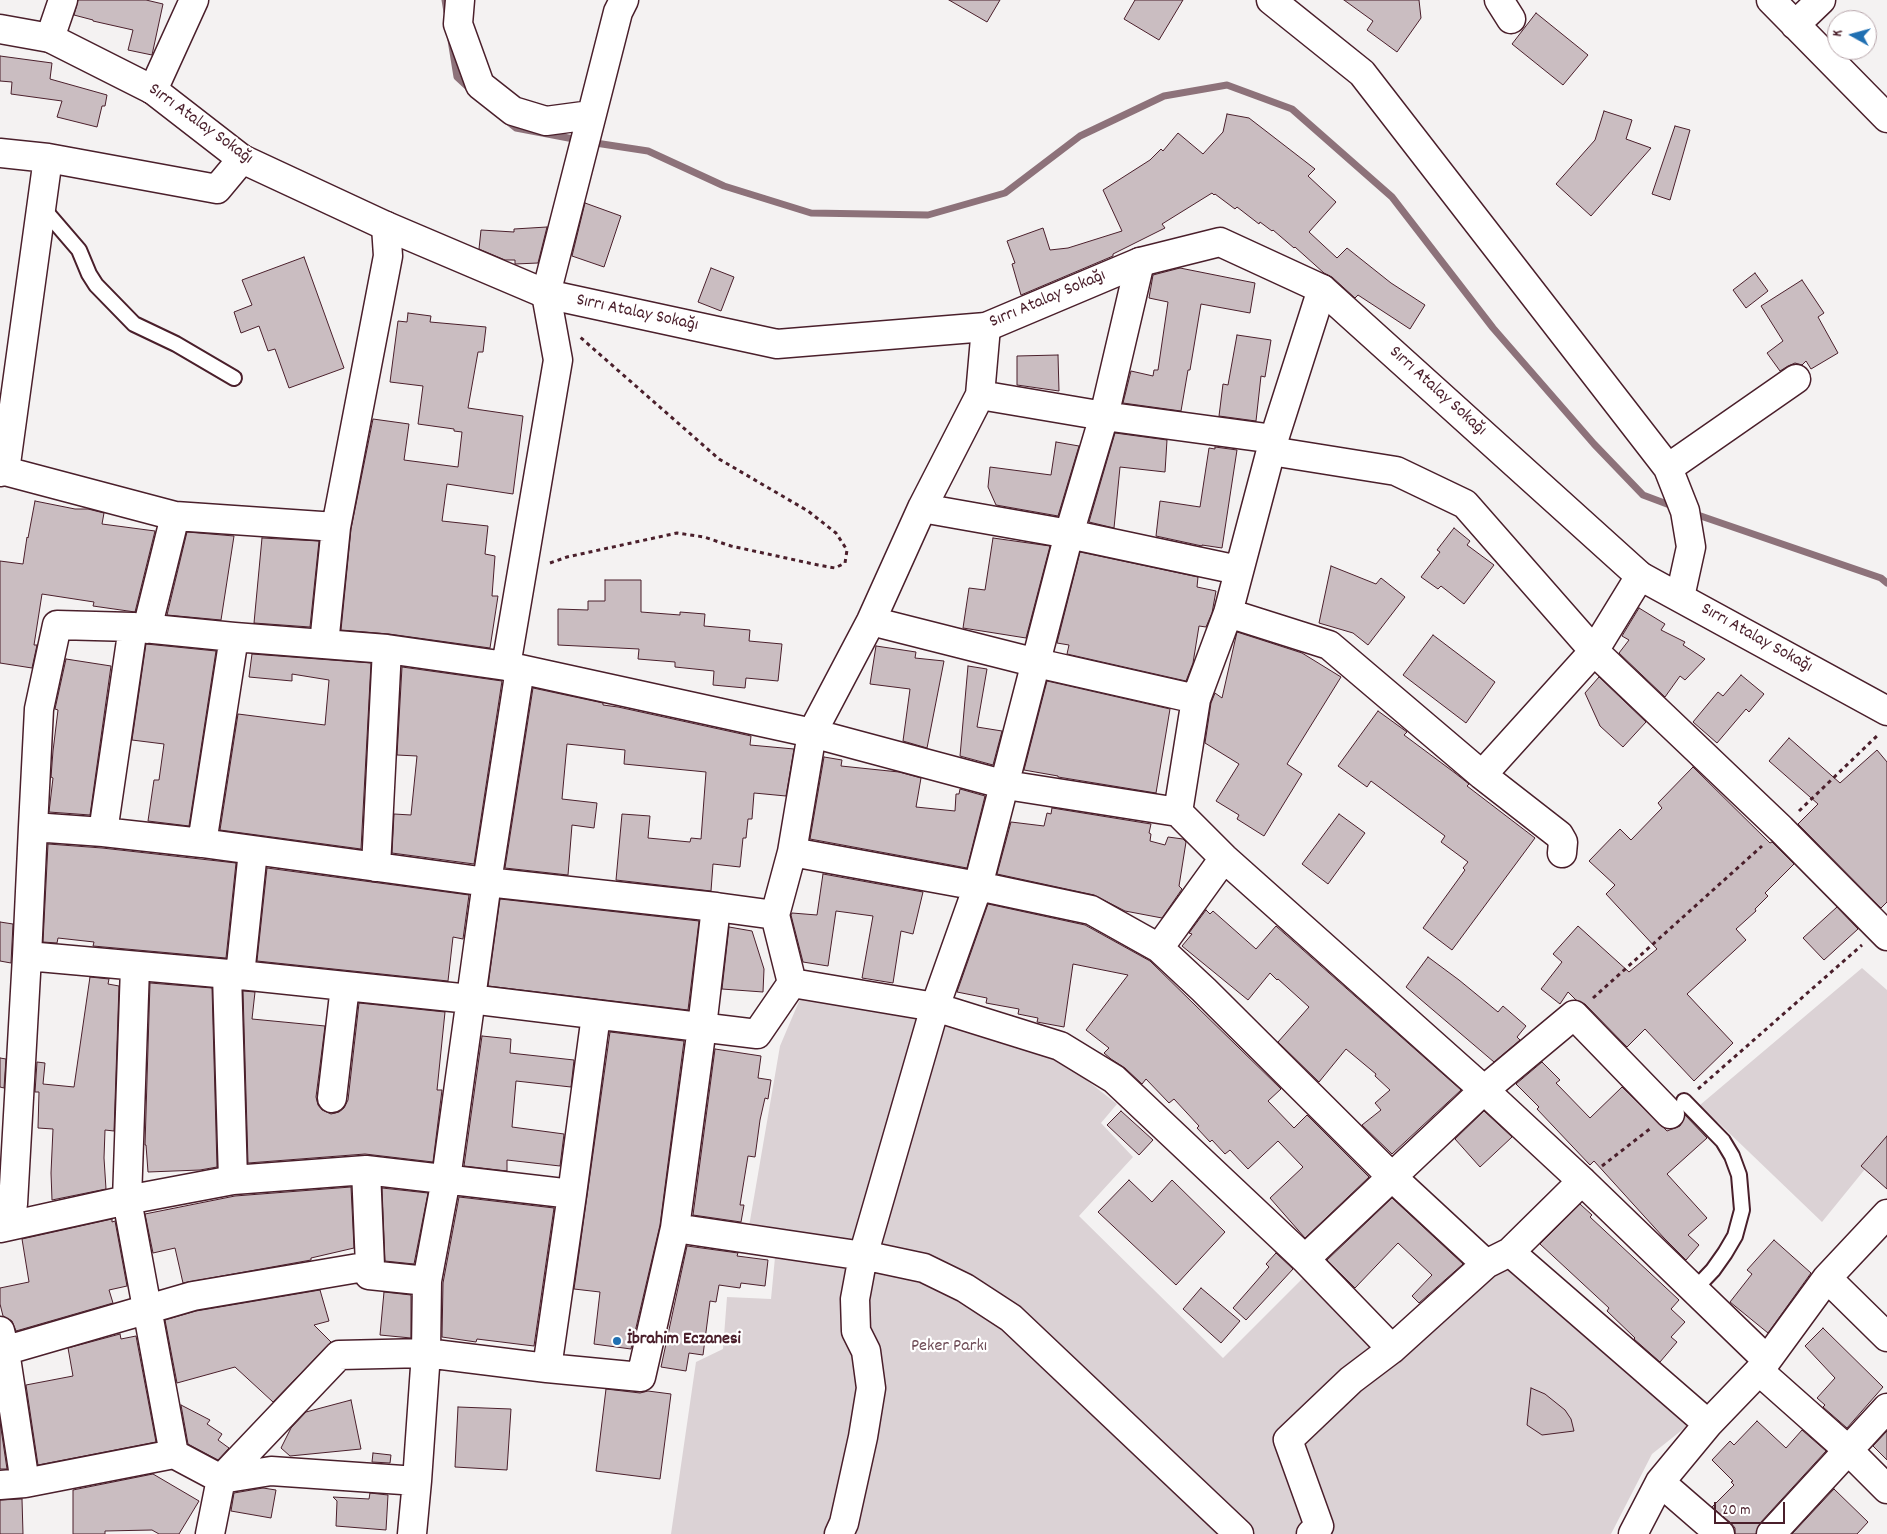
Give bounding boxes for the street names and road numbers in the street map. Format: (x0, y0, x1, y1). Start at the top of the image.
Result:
street label: Sırrı Atalay Sokağı (143, 80, 257, 170)
street label: Sırrı Atalay Sokağı (987, 266, 1109, 334)
street label: Sırrı Atalay Sokağı (574, 291, 700, 337)
street label: Sırrı Atalay Sokağı (1384, 342, 1490, 442)
street label: Sırrı Atalay Sokağı (1697, 599, 1815, 679)

